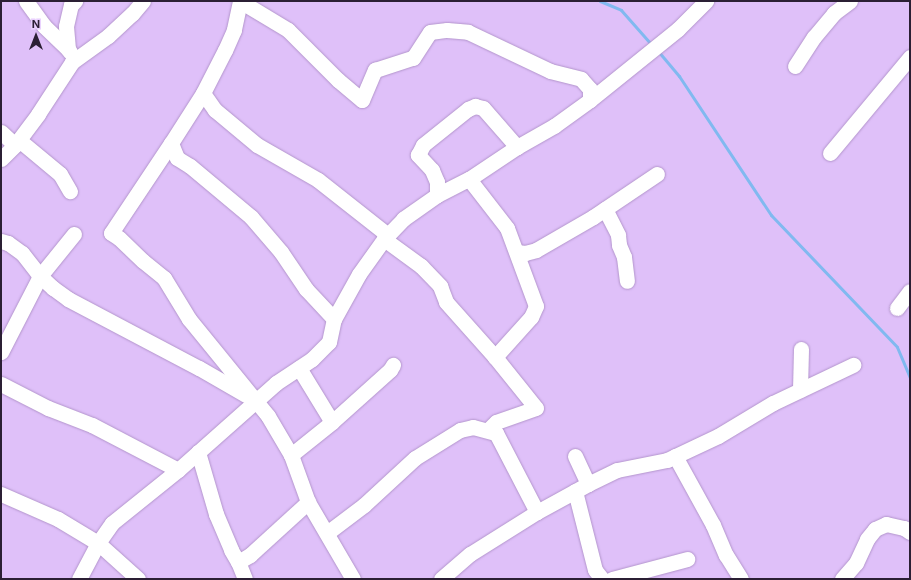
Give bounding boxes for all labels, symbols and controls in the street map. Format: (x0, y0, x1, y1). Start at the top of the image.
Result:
north arrow (16, 16, 56, 56)
text: N (32, 17, 40, 31)

